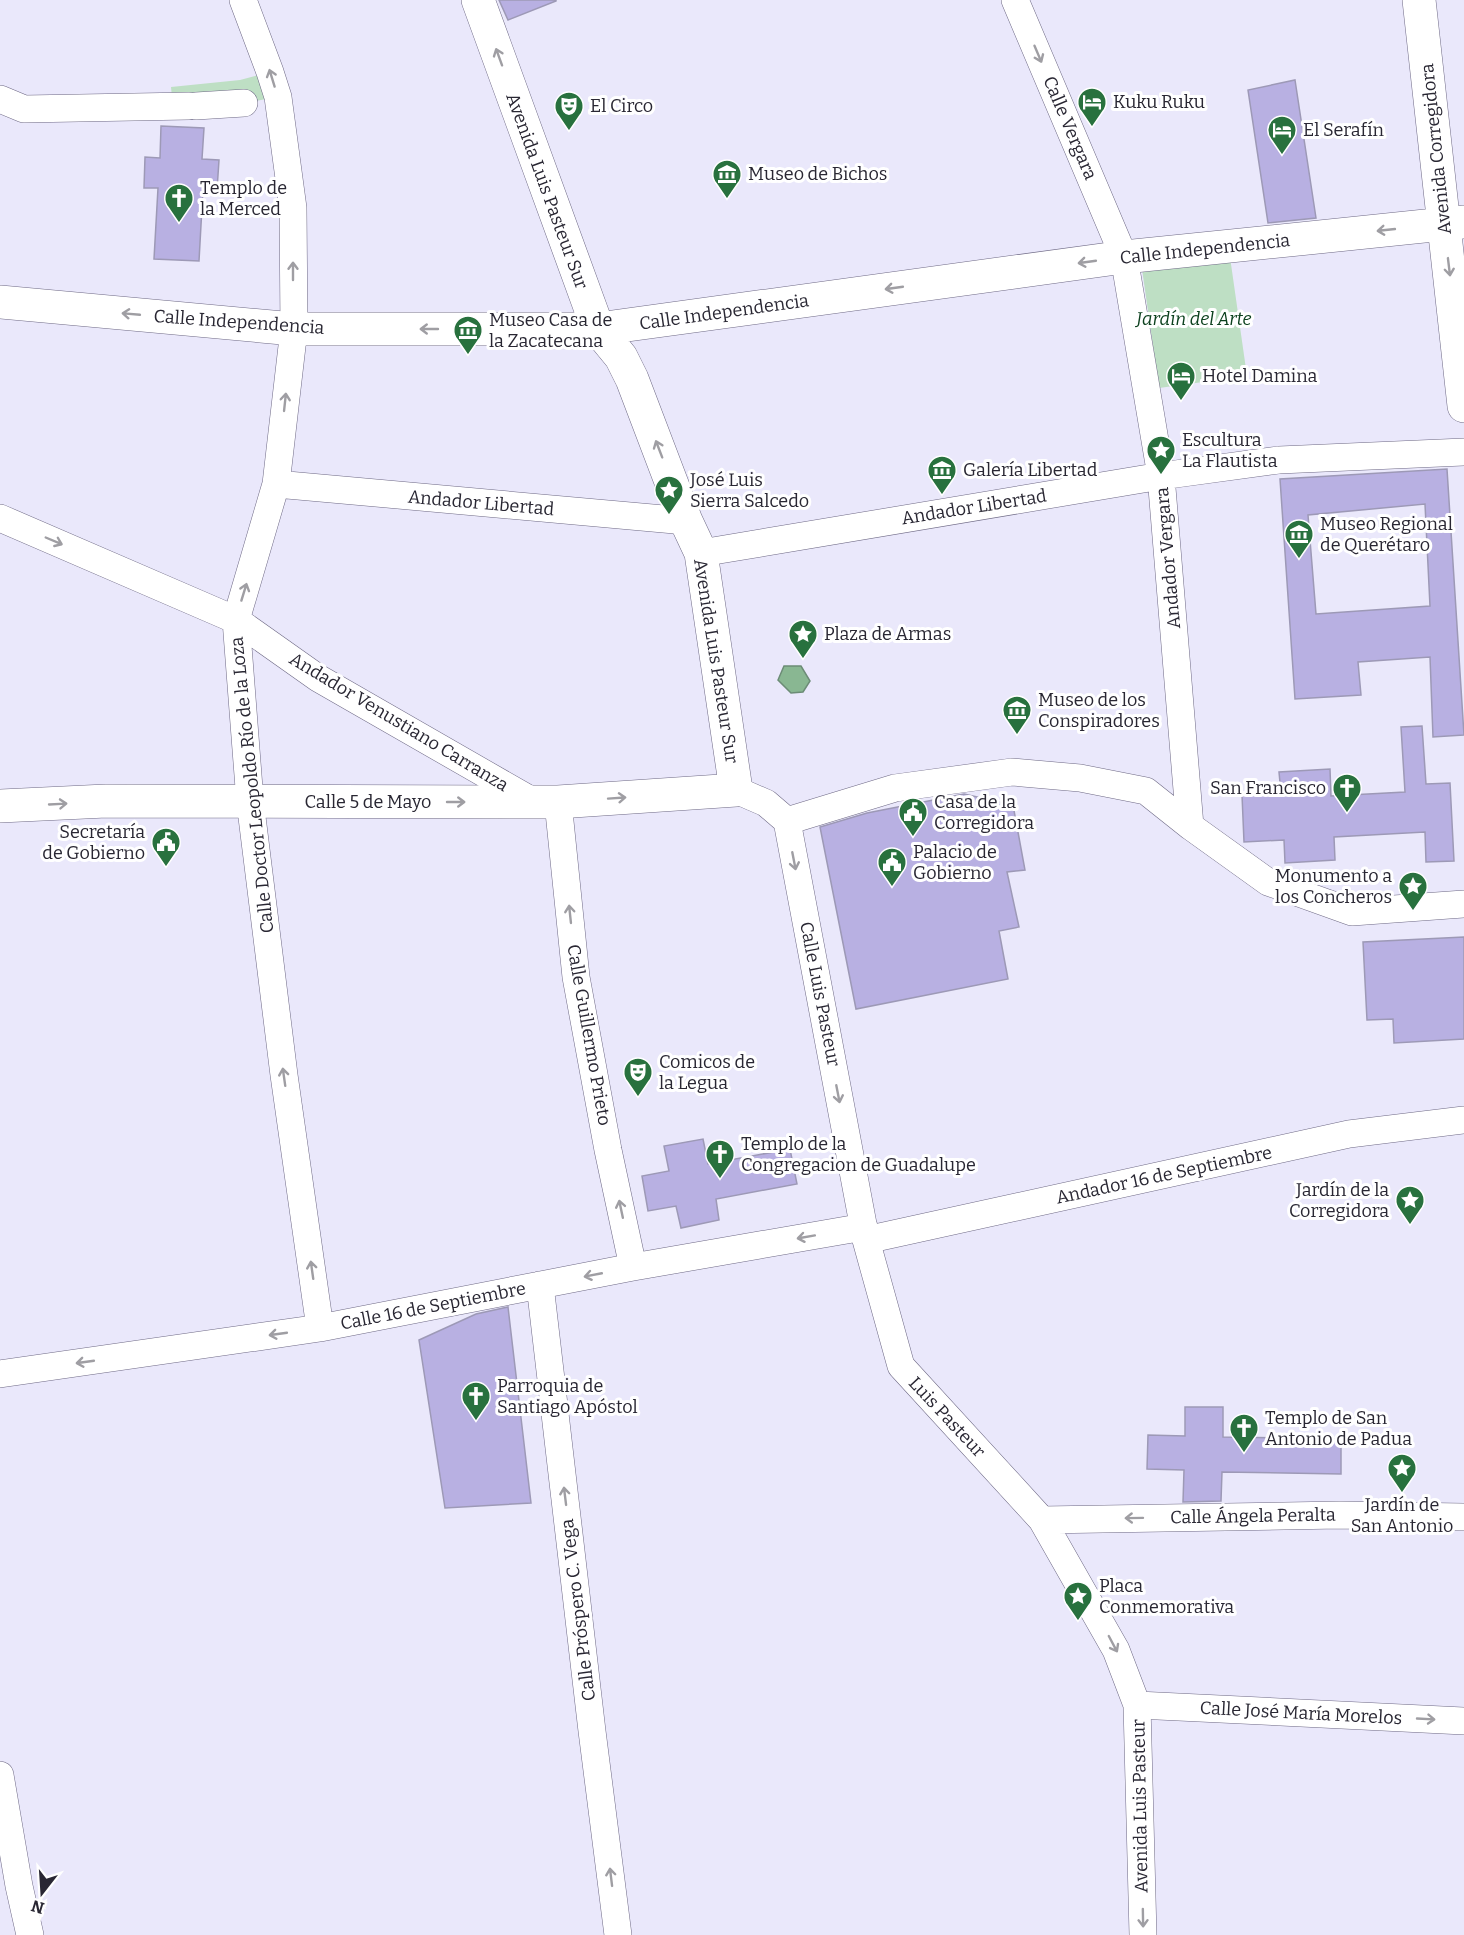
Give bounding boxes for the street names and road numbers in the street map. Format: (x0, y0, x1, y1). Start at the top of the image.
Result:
street label: Avenida Corregidora (1416, 62, 1456, 235)
street label: Calle Vergara (1038, 73, 1102, 183)
street label: Avenida Luis Pasteur Sur (501, 90, 593, 292)
street label: Calle Independencia (1119, 229, 1291, 269)
street label: Calle Independencia (638, 289, 810, 335)
street label: Calle Independencia (153, 305, 325, 339)
street label: Andador Libertad (900, 485, 1049, 529)
street label: Andador Libertad (407, 486, 555, 520)
street label: Andador Vergara (1151, 486, 1185, 630)
street label: Avenida Luis Pasteur Sur (689, 557, 743, 765)
street label: Calle Doctor Leopoldo Río de la Loza (225, 636, 279, 934)
street label: Andador Venustiano Carranza (286, 648, 513, 796)
street label: Calle 5 de Mayo (305, 791, 431, 813)
street label: Calle Luis Pasteur (795, 920, 845, 1068)
street label: Calle Guillermo Prieto (562, 943, 616, 1127)
street label: Andador 16 de Septiembre (1054, 1141, 1274, 1209)
street label: Calle 16 de Septiembre (338, 1277, 528, 1335)
street label: Luis Pasteur (904, 1372, 990, 1462)
street label: Calle Ángela Peralta (1170, 1504, 1336, 1528)
street label: Calle Próspero C. Vega (556, 1518, 600, 1702)
street label: Calle José María Morelos (1199, 1697, 1403, 1729)
street label: Avenida Luis Pasteur (1127, 1719, 1153, 1893)

